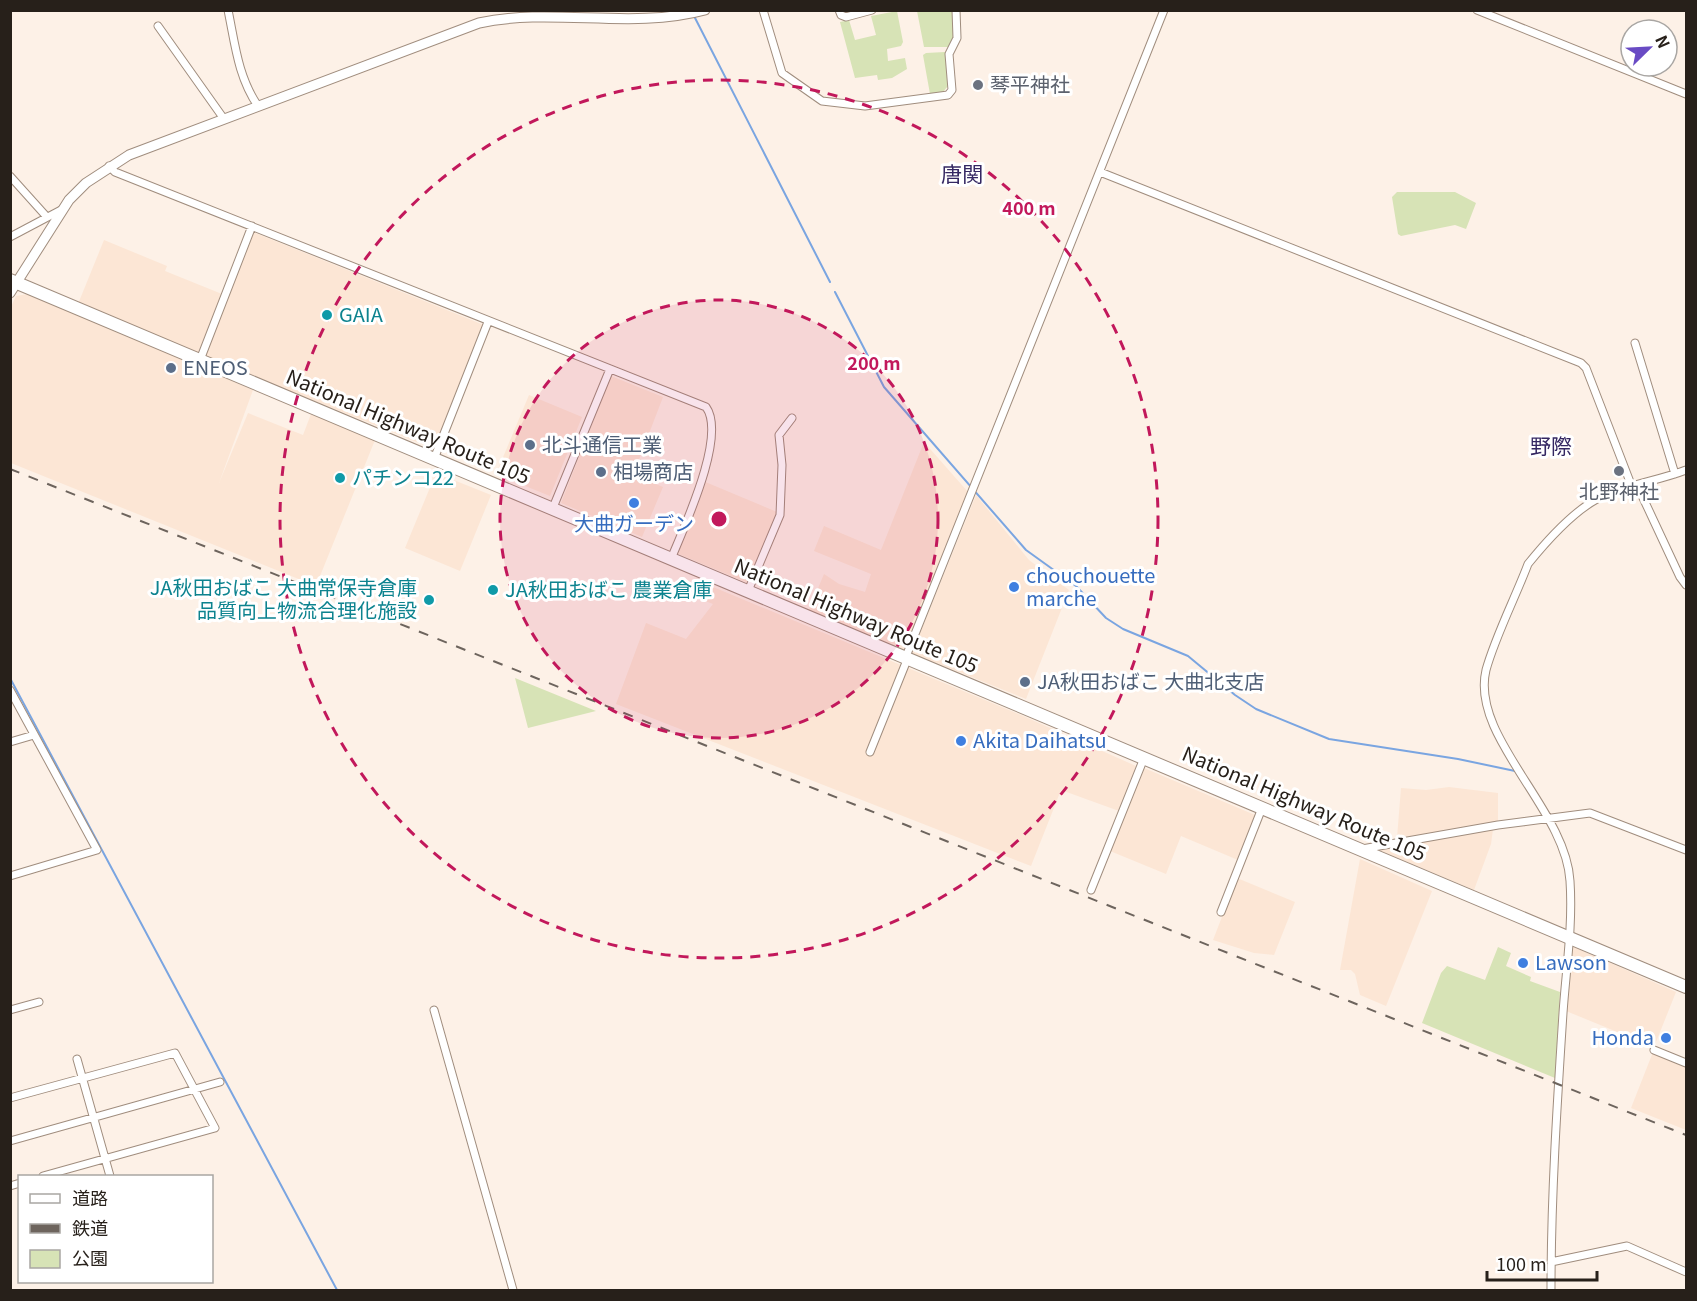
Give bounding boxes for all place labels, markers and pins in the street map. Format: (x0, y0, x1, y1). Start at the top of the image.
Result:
place label: 琴平神社 (990, 69, 1070, 98)
marker: 琴平神社 (971, 78, 985, 92)
place label: GAIA (339, 299, 384, 328)
marker: GAIA (320, 308, 334, 322)
place label: ENEOS (183, 352, 248, 381)
marker: ENEOS (164, 361, 178, 375)
place label: 北斗通信工業 (542, 429, 662, 458)
marker: 北斗通信工業 (523, 438, 537, 452)
place label: 相場商店 (613, 456, 693, 485)
place label: パチンコ22 (352, 462, 454, 491)
marker: 北野神社 (1612, 464, 1626, 478)
marker: 相場商店 (594, 465, 608, 479)
marker: パチンコ22 (333, 471, 347, 485)
place label: 北野神社 (1579, 476, 1659, 505)
marker: 大曲ガーデン (627, 496, 641, 510)
place label: 大曲ガーデン (574, 508, 694, 537)
centre of rings (709, 509, 729, 529)
place label: chouchouette marche (1026, 560, 1155, 612)
place label: JA秋田おばこ 大曲常保寺倉庫 品質向上物流合理化施設 (150, 572, 417, 624)
place label: JA秋田おばこ 農業倉庫 (505, 574, 712, 603)
marker: chouchouette marche (1007, 580, 1021, 594)
marker: JA秋田おばこ 農業倉庫 (486, 583, 500, 597)
marker: JA秋田おばこ 大曲常保寺倉庫 品質向上物流合理化施設 (422, 593, 436, 607)
place label: JA秋田おばこ 大曲北支店 (1037, 666, 1264, 695)
marker: JA秋田おばこ 大曲北支店 (1018, 675, 1032, 689)
place label: Akita Daihatsu (973, 725, 1107, 754)
marker: Akita Daihatsu (954, 734, 968, 748)
place label: Lawson (1535, 947, 1607, 976)
marker: Lawson (1516, 956, 1530, 970)
place label: Honda (1591, 1022, 1654, 1051)
marker: Honda (1659, 1031, 1673, 1045)

